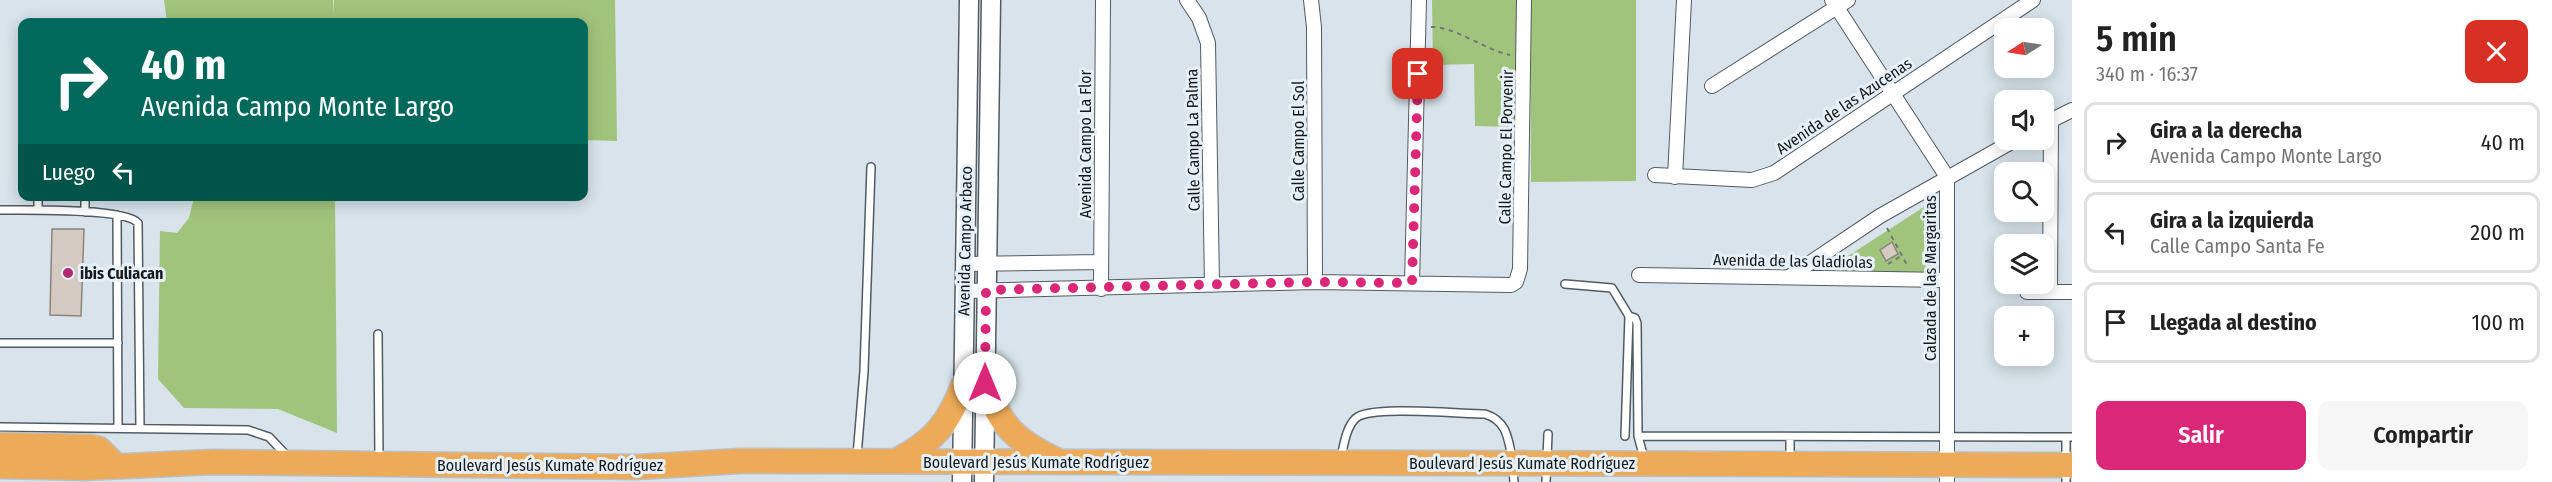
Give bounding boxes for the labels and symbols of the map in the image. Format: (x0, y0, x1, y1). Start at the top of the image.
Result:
north arrow (1994, 18, 2054, 78)
pin (1392, 48, 1443, 99)
street label: Avenida de las Azucenas (1773, 54, 1915, 158)
street label: Calle Campo La Palma (1182, 68, 1204, 211)
street label: Avenida Campo La Flor (1076, 69, 1095, 218)
street label: Calle Campo El Porvenir (1495, 69, 1517, 225)
street label: Calle Campo El Sol (1289, 81, 1308, 201)
street label: Avenida Campo Arbaco (954, 166, 976, 316)
street label: Calzada de las Margaritas (1921, 195, 1940, 361)
street label: Avenida de las Gladiolas (1713, 250, 1873, 272)
place label: ibis Culiacan (80, 264, 163, 283)
marker: ibis Culiacan (61, 266, 75, 280)
position arrow (953, 351, 1017, 415)
street label: Boulevard Jesús Kumate Rodríguez (923, 453, 1149, 472)
street label: Boulevard Jesús Kumate Rodríguez (1409, 454, 1635, 473)
street label: Boulevard Jesús Kumate Rodríguez (437, 456, 663, 475)

